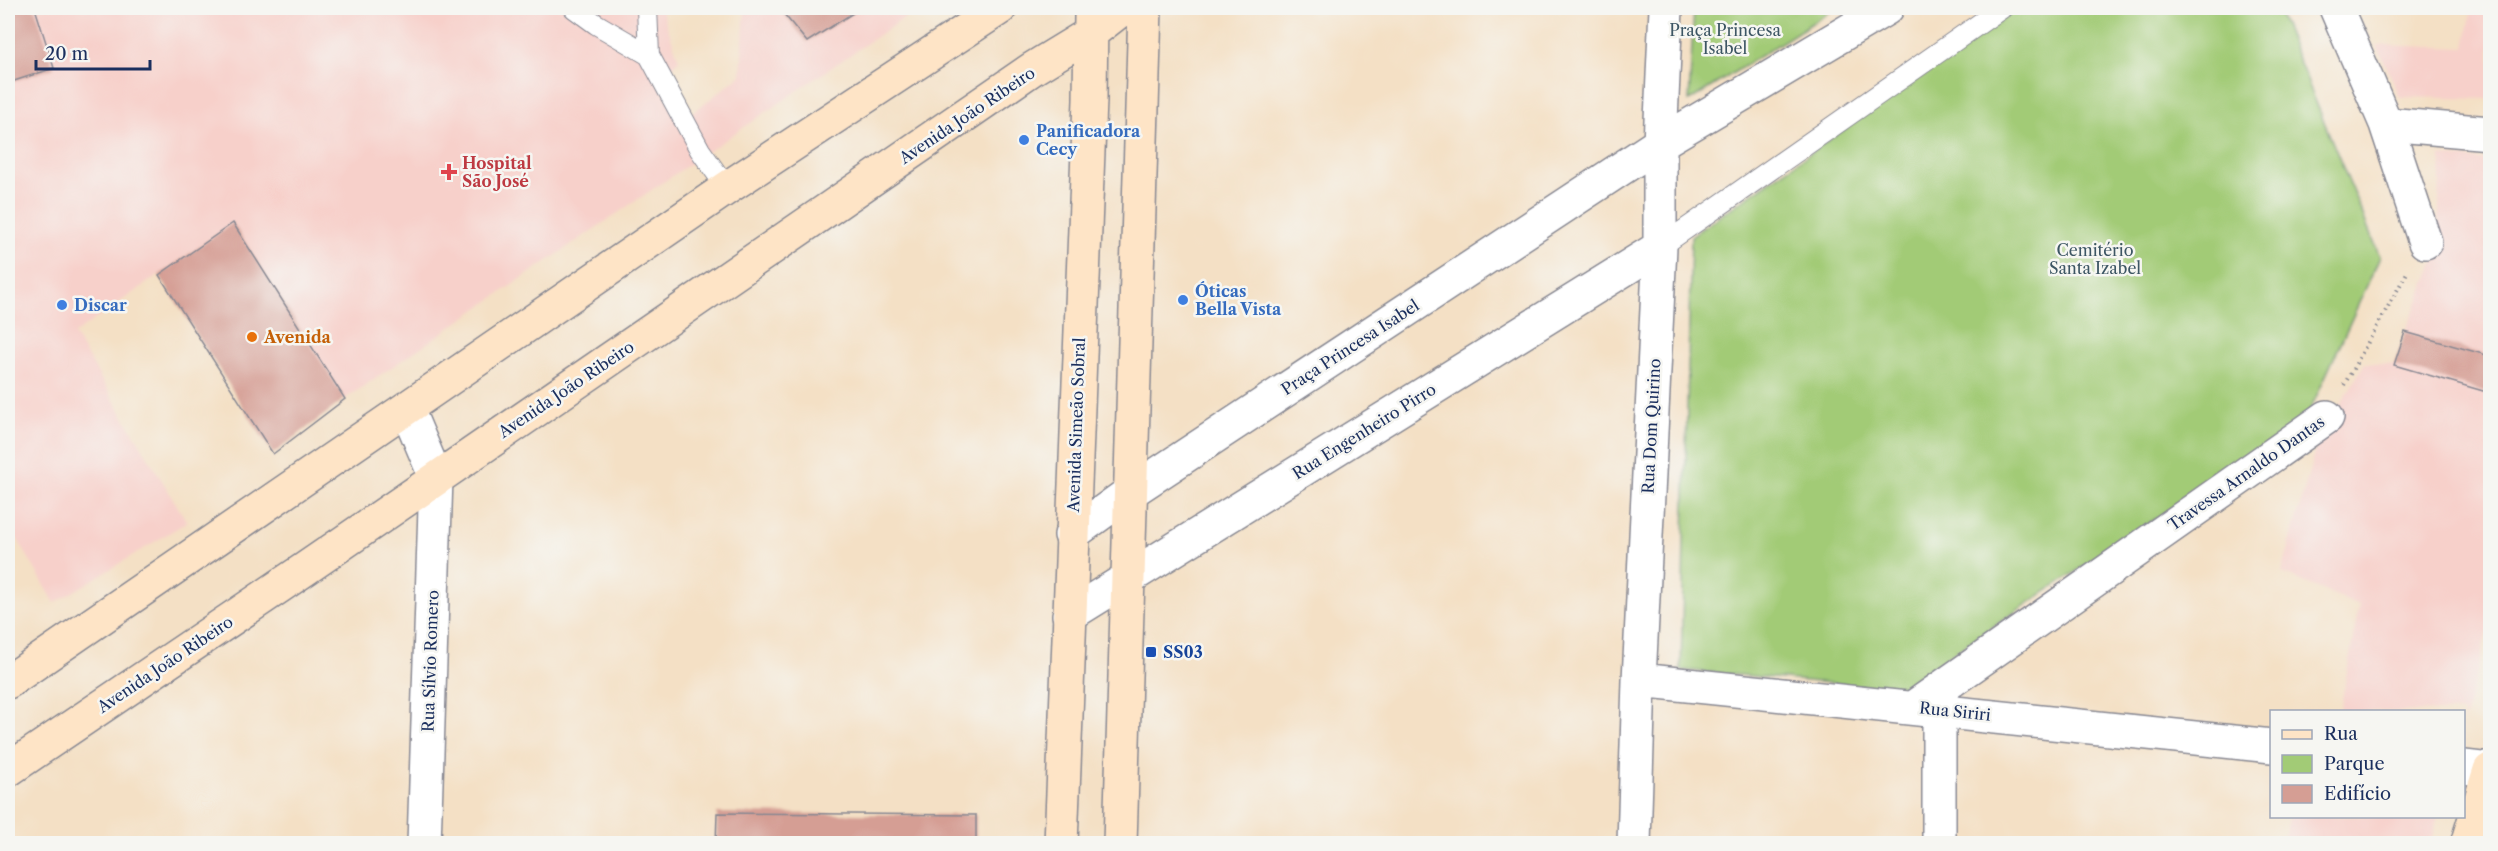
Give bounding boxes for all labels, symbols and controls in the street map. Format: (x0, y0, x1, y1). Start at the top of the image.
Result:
park label: Praça Princesa Isabel (1669, 20, 1781, 58)
scale bar (36, 33, 150, 71)
text: 20 m (45, 43, 89, 65)
street label: Avenida João Ribeiro (895, 62, 1039, 168)
place label: Panificadora Cecy (1036, 121, 1141, 159)
marker: Panificadora Cecy (1017, 133, 1031, 147)
place label: Hospital São José (462, 153, 532, 191)
marker: Hospital São José (440, 163, 458, 181)
park label: Cemitério Santa Izabel (2049, 240, 2141, 278)
place label: Óticas Bella Vista (1195, 281, 1282, 319)
marker: Óticas Bella Vista (1176, 293, 1190, 307)
place label: Discar (74, 295, 127, 315)
street label: Praça Princesa Isabel (1277, 295, 1423, 399)
marker: Discar (55, 298, 69, 312)
place label: Avenida (263, 327, 332, 347)
marker: Avenida (245, 330, 259, 344)
street label: Avenida João Ribeiro (494, 336, 638, 442)
street label: Avenida Simeão Sobral (1063, 337, 1089, 514)
street label: Rua Dom Quirino (1637, 358, 1665, 494)
street label: Rua Engenheiro Pirro (1289, 379, 1440, 483)
street label: Travessa Arnaldo Dantas (2164, 411, 2328, 535)
street label: Rua Sílvio Romero (418, 589, 442, 732)
street label: Avenida João Ribeiro (93, 611, 237, 717)
place label: SS03 (1163, 642, 1203, 662)
marker: SS03 (1144, 645, 1158, 659)
street label: Rua Siriri (1918, 697, 1992, 725)
legend (2270, 710, 2465, 818)
text: Rua (2324, 723, 2358, 745)
text: Parque (2324, 753, 2385, 775)
text: Edifício (2324, 783, 2391, 805)

